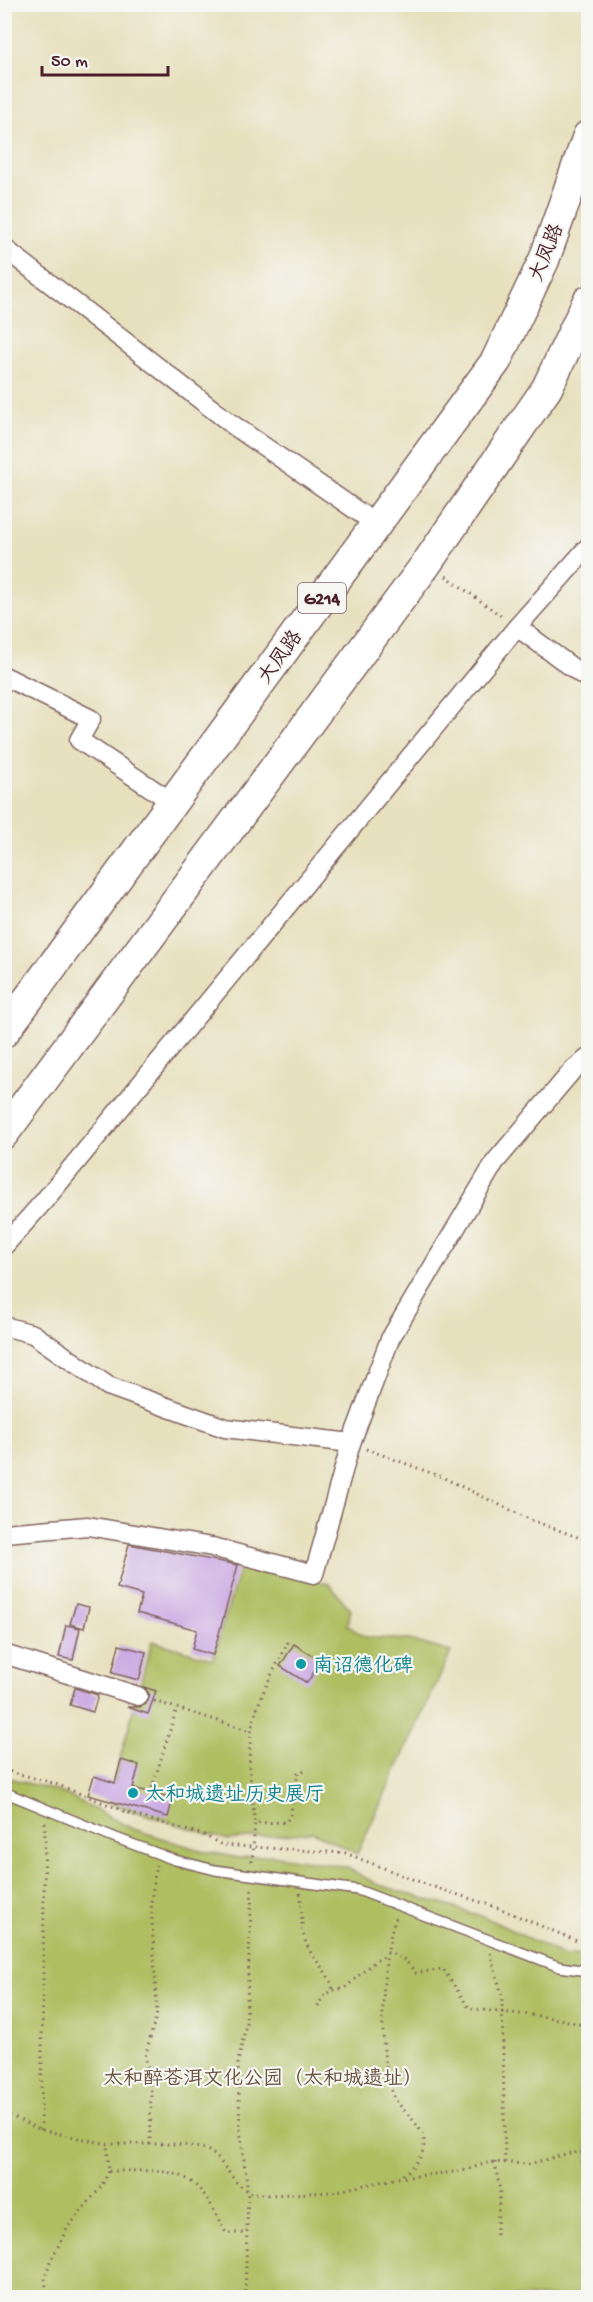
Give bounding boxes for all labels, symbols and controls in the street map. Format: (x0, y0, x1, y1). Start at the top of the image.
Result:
scale bar (42, 39, 168, 77)
text: 50 m (51, 52, 88, 73)
street label: 大凤路 (524, 220, 571, 285)
road number: G214 (298, 583, 346, 613)
street label: 大凤路 (253, 625, 309, 689)
place label: 南诏德化碑 (313, 1654, 413, 1679)
marker: 南诏德化碑 (294, 1657, 308, 1671)
place label: 太和城遗址历史展厅 (145, 1783, 325, 1808)
marker: 太和城遗址历史展厅 (126, 1786, 140, 1800)
park label: 太和醉苍洱文化公园（太和城遗址） (103, 2067, 423, 2092)

